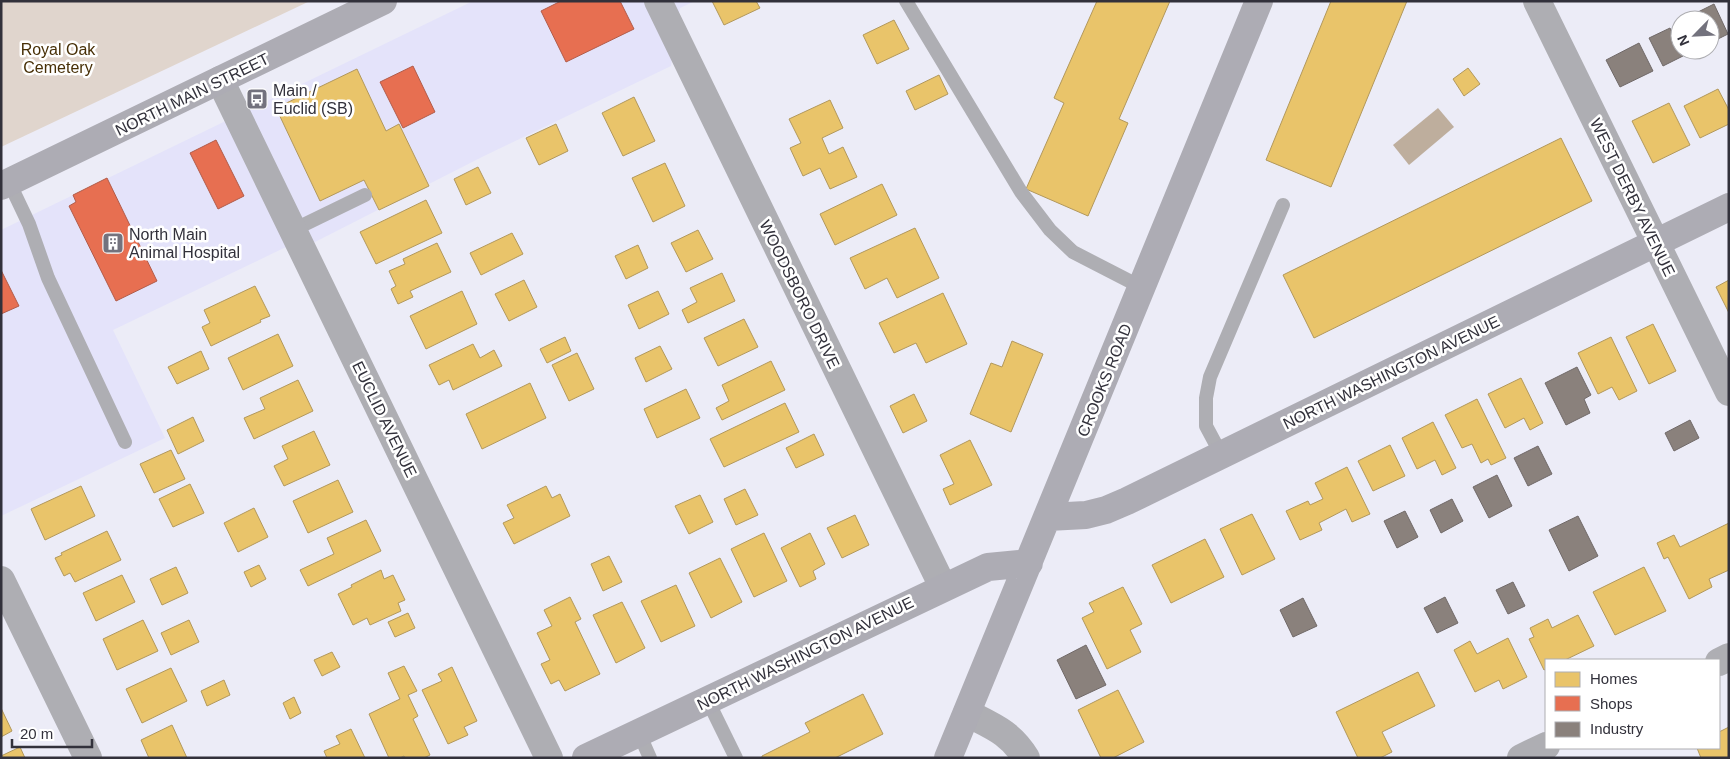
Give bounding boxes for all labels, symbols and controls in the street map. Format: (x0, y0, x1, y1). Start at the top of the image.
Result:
north arrow (1670, 10, 1720, 60)
text: N (1674, 32, 1692, 48)
park label: Royal Oak Cemetery (21, 41, 96, 76)
street label: NORTH MAIN STREET (113, 50, 272, 139)
place label: Main / Euclid (SB) (273, 82, 353, 117)
bus stop icon: Main / Euclid (SB) (245, 87, 269, 111)
street label: WEST DERBY AVENUE (1587, 116, 1678, 279)
street label: WOODSBORO DRIVE (756, 217, 843, 371)
place label: North Main Animal Hospital (129, 226, 240, 261)
building icon: North Main Animal Hospital (101, 231, 125, 255)
street label: NORTH WASHINGTON AVENUE (1280, 313, 1502, 432)
street label: CROOKS ROAD (1074, 321, 1135, 439)
street label: EUCLID AVENUE (349, 358, 420, 480)
street label: NORTH WASHINGTON AVENUE (694, 594, 916, 713)
legend (1545, 659, 1720, 749)
text: Homes (1590, 670, 1638, 687)
text: Shops (1590, 695, 1633, 712)
scale bar (12, 716, 92, 748)
text: Industry (1590, 720, 1644, 737)
text: 20 m (20, 725, 53, 742)

